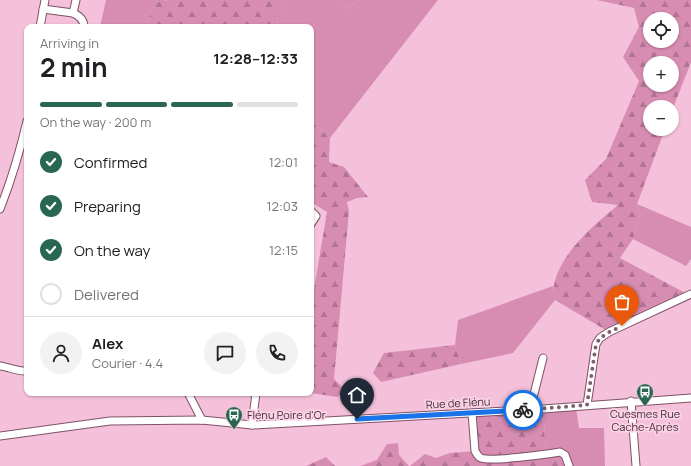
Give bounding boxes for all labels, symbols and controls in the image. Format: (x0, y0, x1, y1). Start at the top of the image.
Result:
map controls (643, 12, 679, 136)
button: locate (643, 12, 679, 48)
text: Arriving in (40, 34, 99, 52)
text: 12:28–12:33 (213, 48, 298, 69)
text: 2 min (40, 49, 108, 85)
button: + (643, 56, 679, 92)
button: − (643, 100, 679, 136)
text: On the way · 200 m (40, 113, 151, 131)
icon: check (40, 151, 62, 173)
text: Confirmed (74, 152, 147, 173)
text: 12:01 (269, 153, 298, 171)
icon: check (40, 195, 62, 217)
text: Preparing (74, 196, 141, 217)
text: 12:03 (267, 197, 298, 215)
icon: check (40, 239, 62, 261)
text: On the way (74, 240, 150, 261)
text: 12:15 (269, 241, 298, 259)
text: Delivered (74, 284, 139, 305)
pin (605, 285, 639, 326)
icon: bag (611, 291, 633, 313)
button: person (40, 332, 82, 374)
button: chat (204, 332, 246, 374)
button: phone (256, 332, 298, 374)
text: Alex (92, 333, 123, 354)
text: Courier · 4.4 (92, 354, 163, 372)
pin (340, 378, 374, 419)
bus stop icon: Cuesmes Rue Cache-Après (635, 382, 655, 407)
icon: home (346, 384, 368, 406)
courier (503, 390, 543, 430)
street label: Rue de Flénu (425, 393, 491, 412)
icon: bike (512, 399, 534, 421)
bus stop icon: Flénu Poire d'Or (224, 405, 244, 430)
place label: Cuesmes Rue Cache-Après (610, 406, 681, 434)
place label: Flénu Poire d'Or (247, 407, 326, 422)

